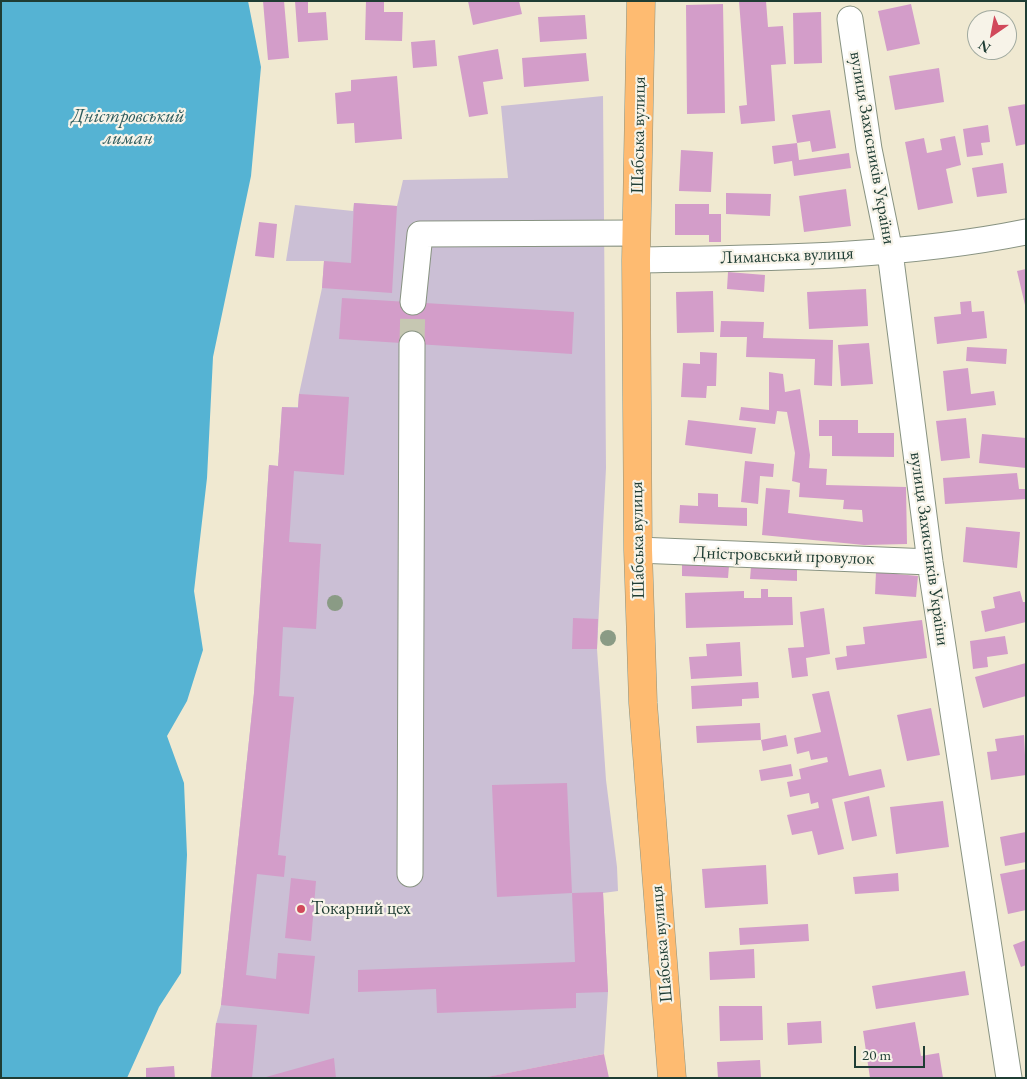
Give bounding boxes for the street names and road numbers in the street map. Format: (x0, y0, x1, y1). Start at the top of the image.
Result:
street label: вулиця Захисників України (844, 50, 900, 246)
street label: Шабська вулиця (627, 76, 651, 194)
street label: Лиманська вулиця (720, 243, 854, 269)
street label: вулиця Захисників України (905, 451, 953, 647)
street label: Шабська вулиця (626, 481, 650, 599)
street label: Дністровський провулок (693, 542, 875, 570)
street label: Шабська вулиця (646, 885, 678, 1003)

